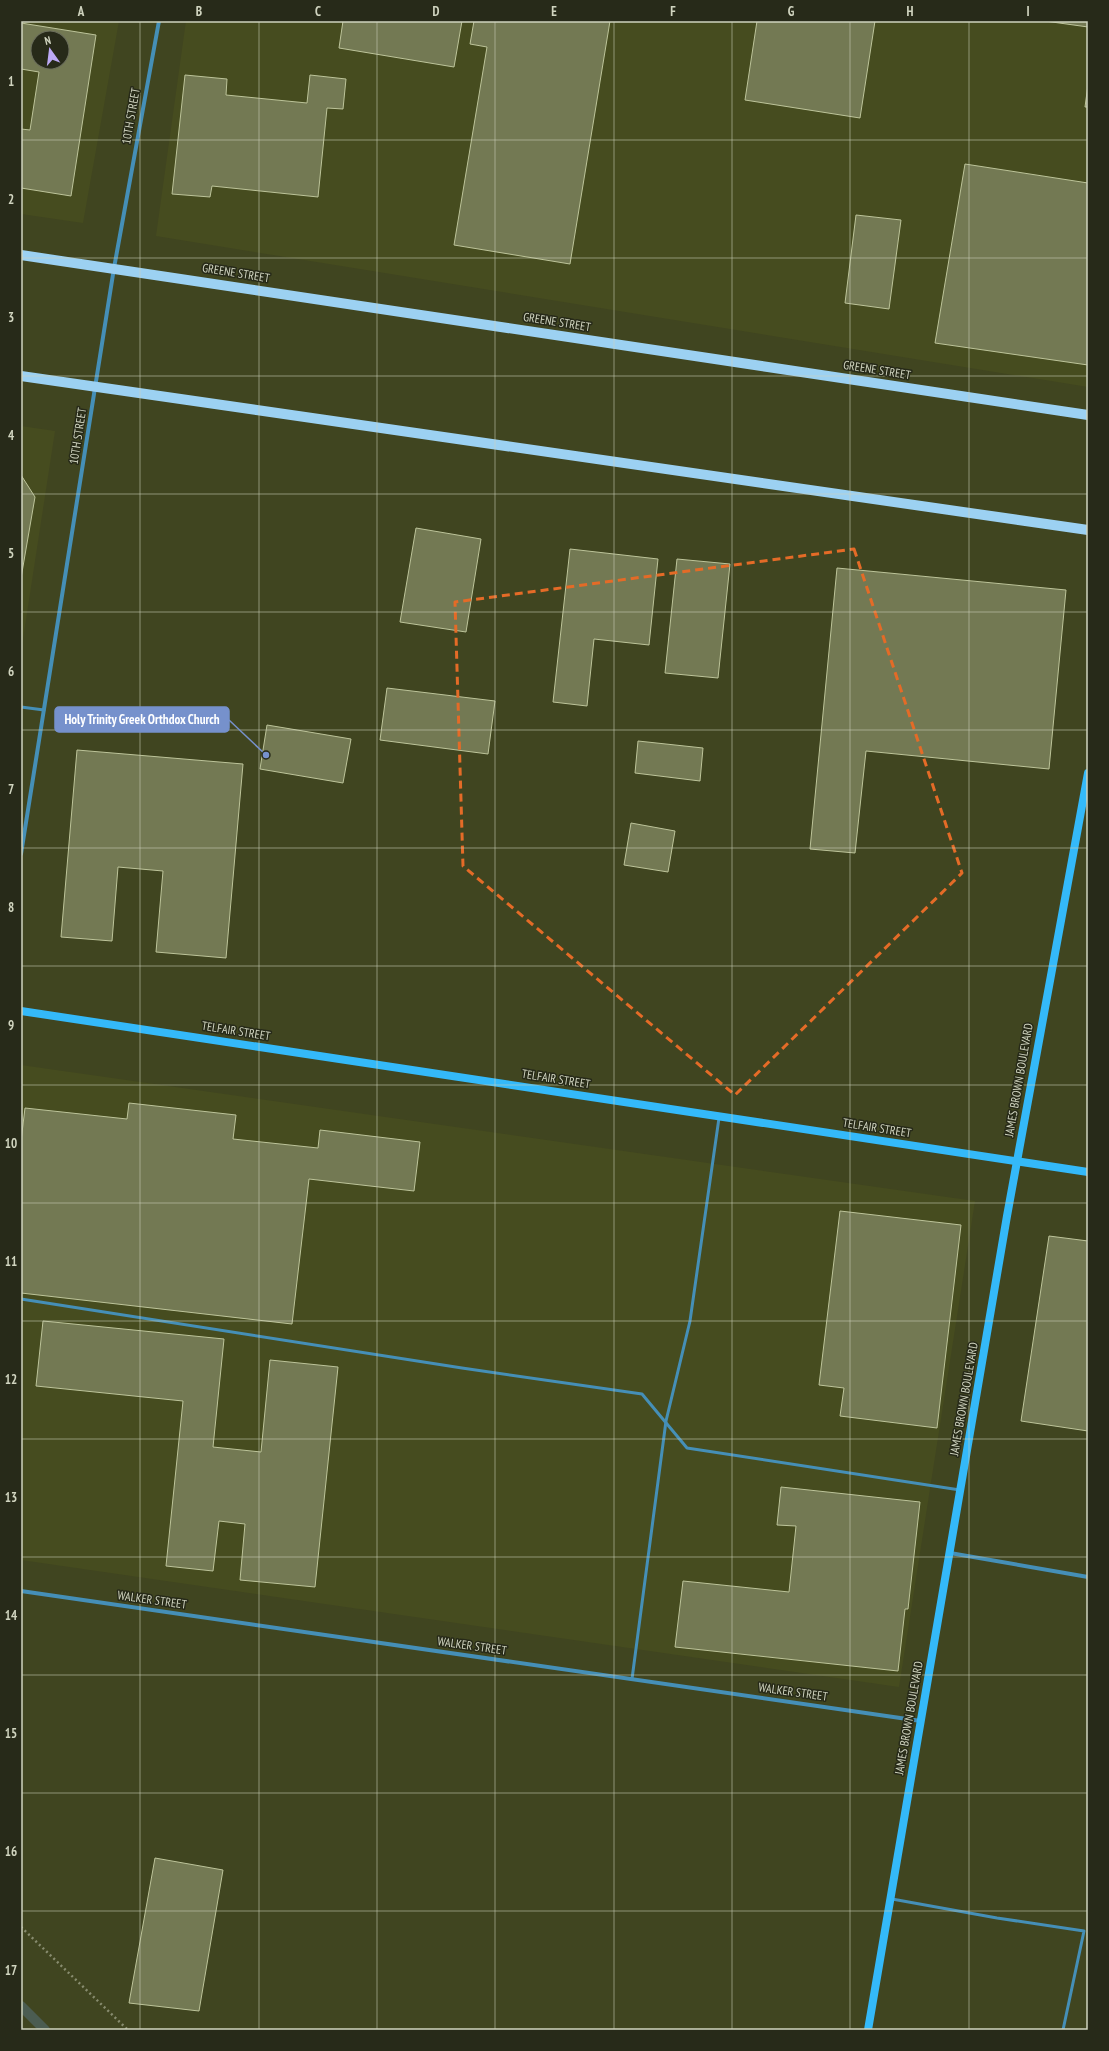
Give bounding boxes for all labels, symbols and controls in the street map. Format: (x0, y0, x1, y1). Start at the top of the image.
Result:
text: A (77, 3, 85, 20)
text: B (196, 3, 202, 20)
text: C (315, 3, 321, 20)
text: D (433, 3, 440, 20)
text: E (551, 3, 557, 20)
text: F (670, 3, 676, 20)
text: G (788, 3, 795, 20)
text: H (907, 3, 914, 20)
text: I (1026, 3, 1030, 20)
north arrow (30, 30, 70, 70)
text: N (43, 33, 52, 48)
text: 1 (8, 73, 14, 90)
street label: 10TH STREET (118, 86, 143, 145)
text: 2 (8, 191, 14, 208)
street label: GREENE STREET (201, 260, 271, 285)
text: 3 (8, 309, 14, 326)
street label: GREENE STREET (522, 309, 592, 334)
street label: GREENE STREET (842, 357, 912, 382)
street label: 10TH STREET (66, 406, 89, 465)
text: 4 (8, 427, 15, 444)
text: 5 (8, 545, 14, 562)
text: 6 (8, 663, 14, 680)
callout: Holy Trinity Greek Orthdox Church (55, 707, 229, 732)
text: Holy Trinity Greek Orthdox Church (64, 711, 220, 728)
text: 7 (8, 781, 14, 798)
text: 8 (8, 899, 14, 916)
text: 9 (8, 1017, 14, 1034)
street label: TELFAIR STREET (201, 1018, 272, 1043)
street label: JAMES BROWN BOULEVARD (1001, 1022, 1036, 1139)
street label: TELFAIR STREET (521, 1066, 592, 1091)
street label: TELFAIR STREET (842, 1115, 913, 1140)
text: 10 (5, 1135, 17, 1152)
text: 11 (5, 1253, 17, 1270)
street label: JAMES BROWN BOULEVARD (946, 1341, 981, 1458)
text: 12 (5, 1371, 17, 1388)
text: 13 (5, 1489, 17, 1506)
street label: WALKER STREET (117, 1587, 188, 1612)
text: 14 (5, 1607, 18, 1624)
street label: WALKER STREET (437, 1633, 508, 1658)
street label: JAMES BROWN BOULEVARD (891, 1660, 926, 1777)
street label: WALKER STREET (758, 1679, 829, 1704)
text: 15 (5, 1725, 17, 1742)
text: 16 (5, 1843, 17, 1860)
text: 17 (5, 1962, 17, 1979)

